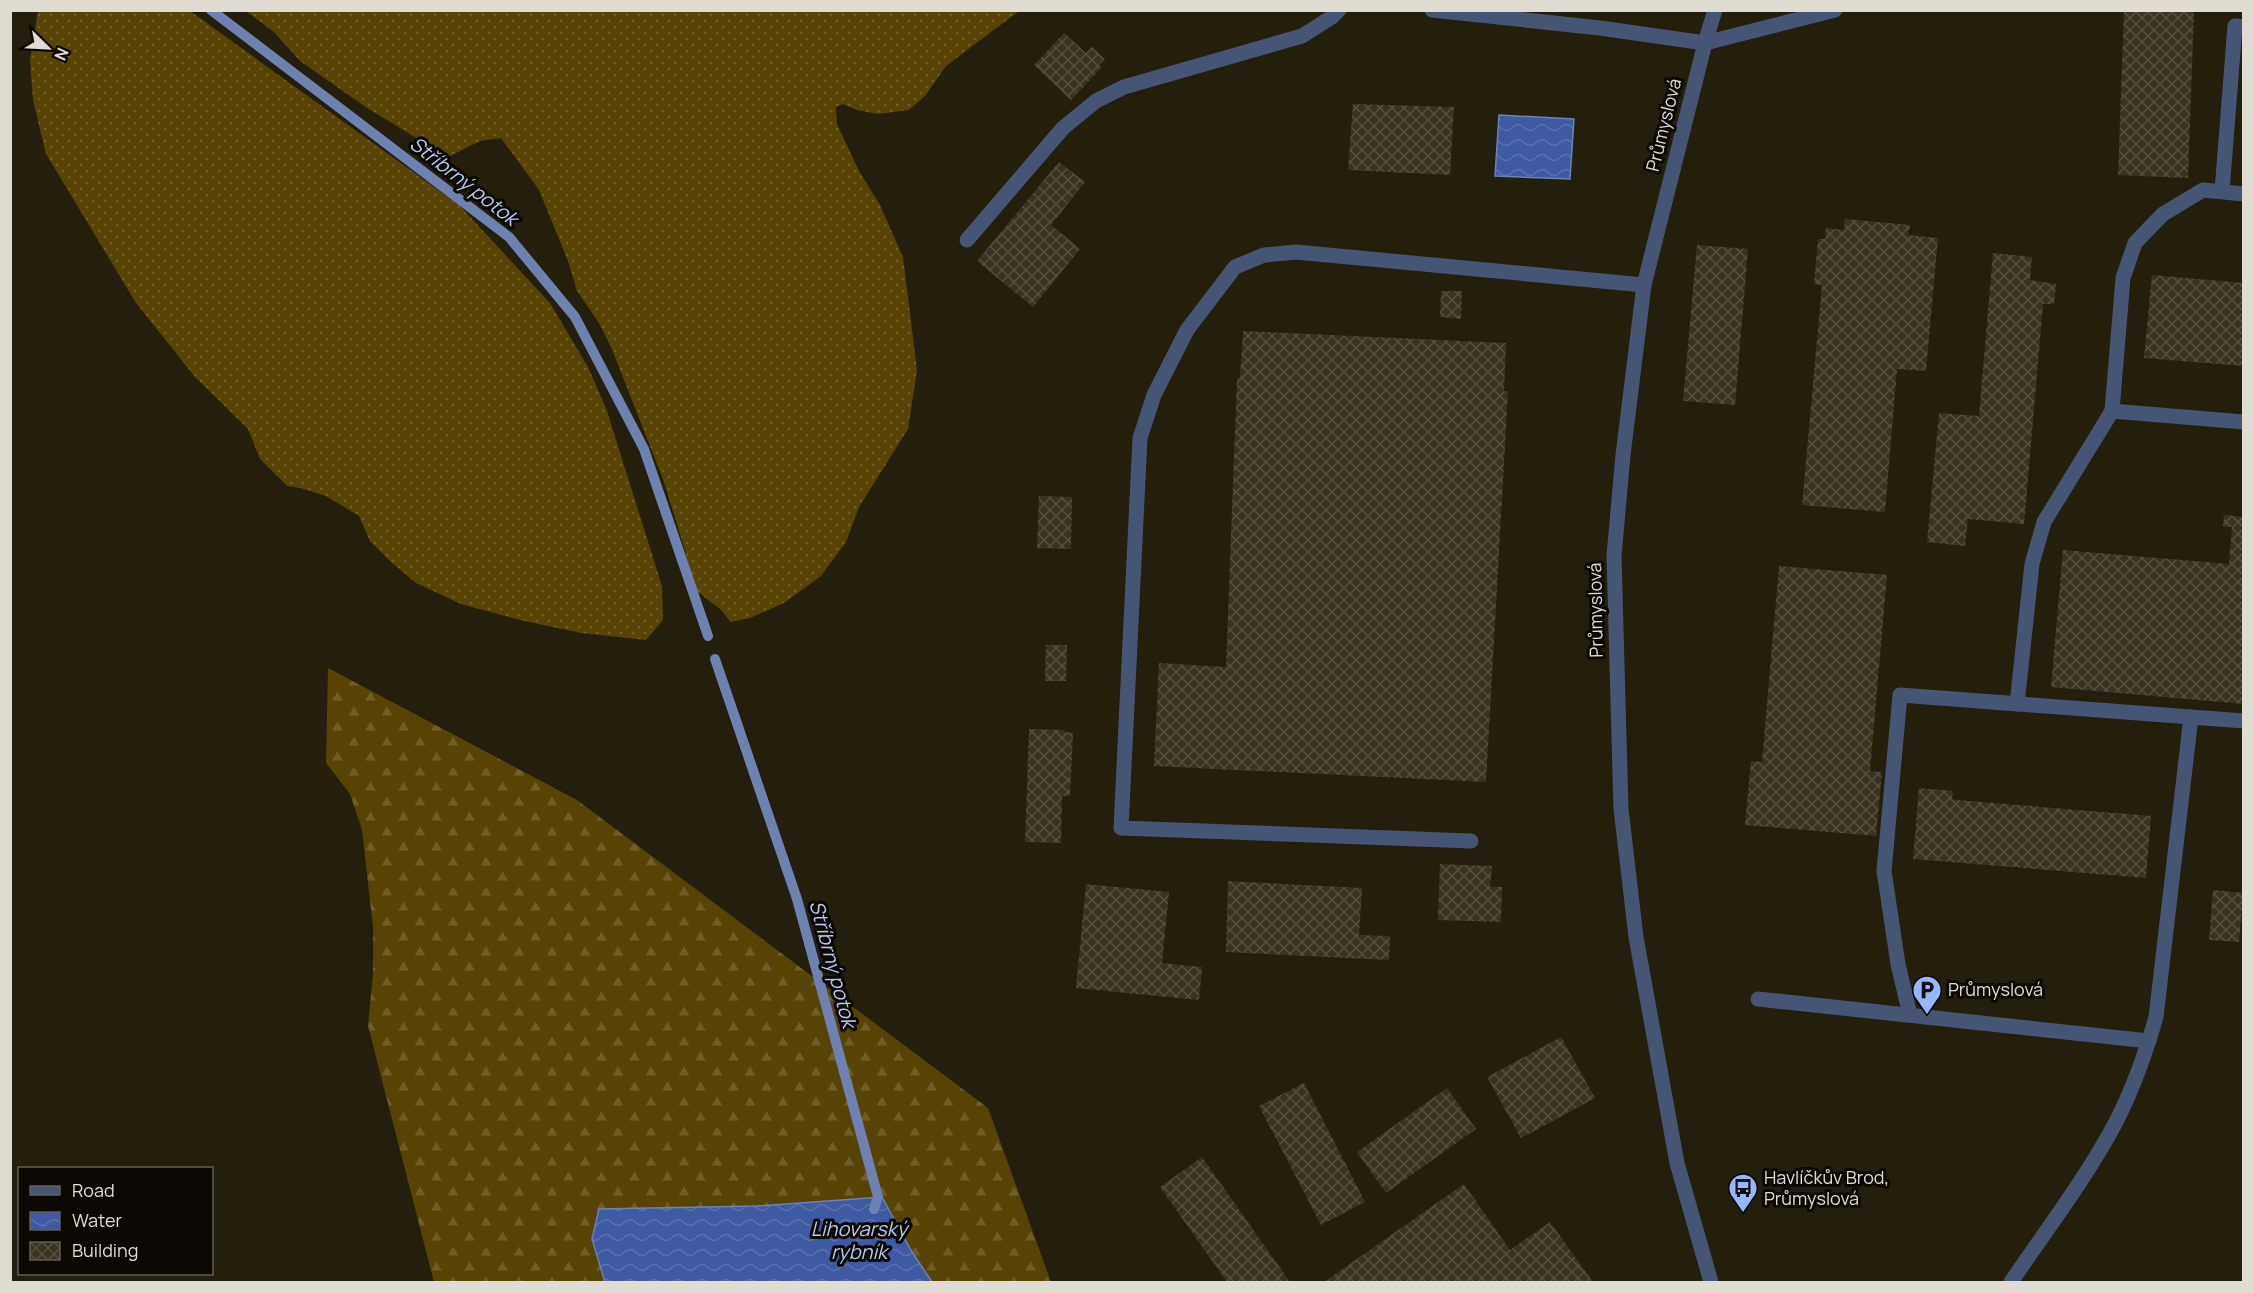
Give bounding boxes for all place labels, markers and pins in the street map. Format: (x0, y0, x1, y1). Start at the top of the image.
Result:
parking icon: Průmyslová (1911, 974, 1943, 1016)
place label: Průmyslová (1948, 977, 2043, 1001)
place label: Havlíčkův Brod, Průmyslová (1764, 1165, 1889, 1210)
bus stop icon: Havlíčkův Brod, Průmyslová (1727, 1172, 1759, 1214)

